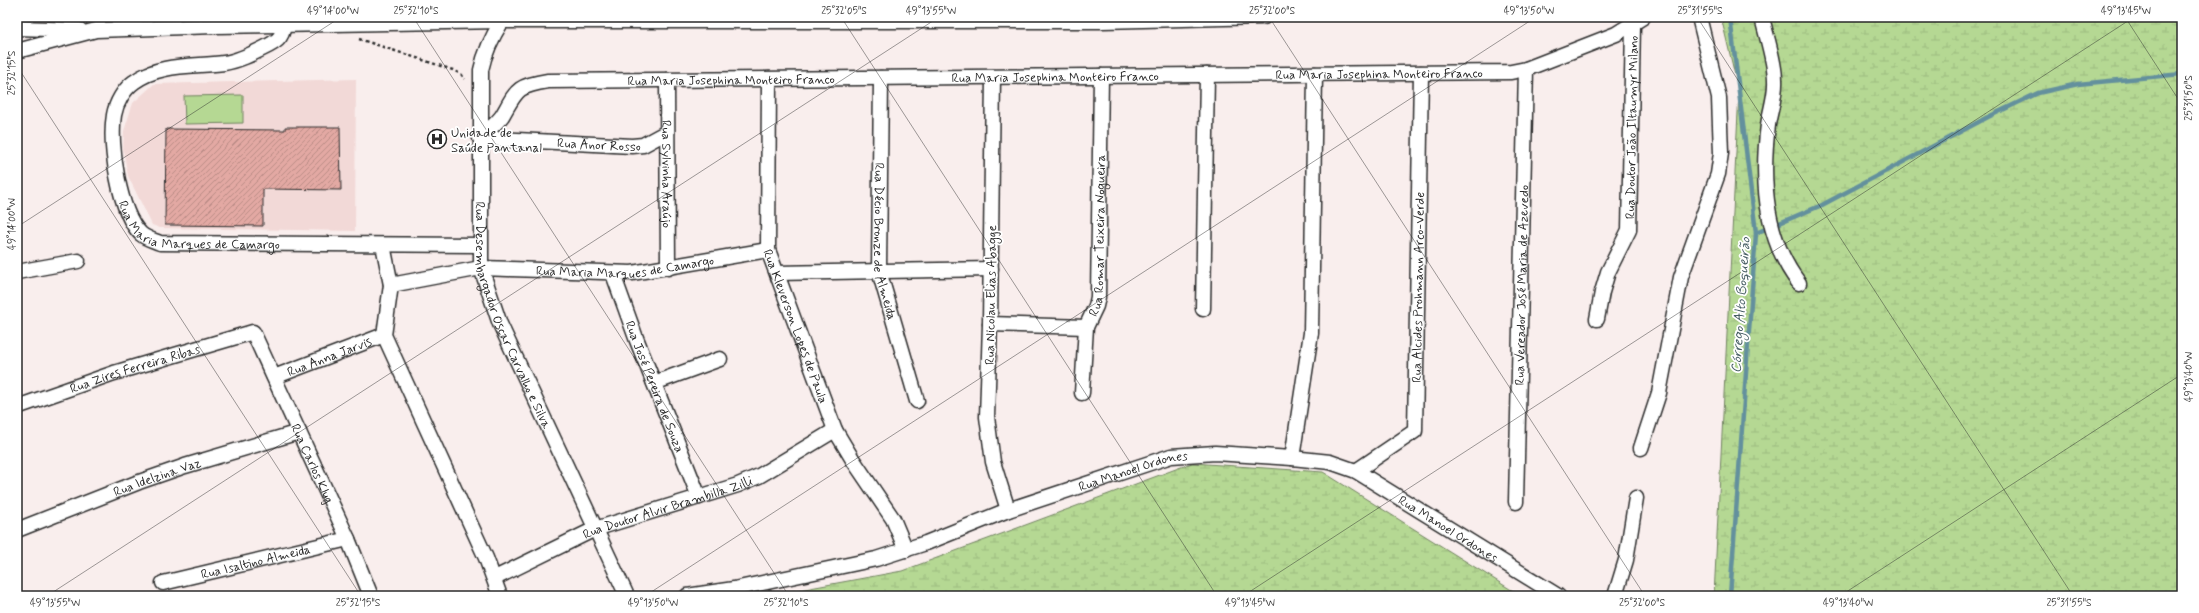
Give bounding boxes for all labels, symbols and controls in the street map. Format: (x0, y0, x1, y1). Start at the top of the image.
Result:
text: 49°14'00"W (307, 4, 359, 18)
text: 25°32'10"S (394, 4, 439, 18)
text: 25°32'05"S (821, 4, 867, 18)
text: 49°13'55"W (906, 4, 956, 18)
text: 25°32'00"S (1249, 4, 1295, 18)
text: 49°13'50"W (1504, 4, 1554, 18)
text: 25°31'55"S (1677, 4, 1723, 18)
text: 49°13'45"W (2101, 4, 2151, 18)
street label: Rua Doutor João Iltaumyr Milano (1622, 35, 1643, 219)
text: 25°32'15"S (5, 50, 19, 95)
street label: Rua Maria Josephina Monteiro Franco (1275, 65, 1483, 84)
street label: Rua Maria Josephina Monteiro Franco (951, 68, 1159, 87)
street label: Rua Maria Josephina Monteiro Franco (627, 71, 835, 90)
text: 25°31'50"S (2182, 75, 2196, 121)
street label: Rua Sylvinha Araújo (657, 120, 675, 229)
place label: Unidade de Saúde Pantanal (451, 125, 542, 157)
hospital icon: Unidade de Saúde Pantanal (426, 128, 448, 150)
street label: Rua Anor Rosso (557, 135, 641, 156)
street label: Rua Romar Teixeira Nogueira (1085, 154, 1111, 320)
street label: Rua Décio Bronze de Almeida (869, 163, 900, 322)
street label: Rua Vereador José Maria de Azevedo (1512, 185, 1533, 385)
street label: Rua Alcides Prohmann Arco-Verde (1409, 192, 1429, 383)
text: 49°14'00"W (5, 198, 19, 250)
street label: Rua Maria Marques de Camargo (114, 199, 280, 255)
street label: Rua Desembargador Oscar Carvalho e Silva (471, 201, 555, 432)
street label: Rua Nicolau Elias Abagge (982, 225, 1002, 365)
water label: Córrego Alto Boqueirão (1727, 236, 1757, 374)
street label: Rua Kleverson Lopes de Paula (758, 247, 831, 406)
street label: Rua Maria Marques de Camargo (536, 252, 715, 283)
street label: Rua José Pereira de Souza (620, 319, 687, 455)
street label: Rua Anna Jarvis (285, 333, 374, 381)
street label: Rua Zires Ferreira Ribas (68, 341, 202, 398)
text: 49°13'40"W (2182, 352, 2196, 402)
street label: Rua Carlos Klug (286, 421, 337, 506)
street label: Rua Manoel Ordones (1076, 448, 1189, 496)
street label: Rua Idelzina Vaz (111, 455, 204, 501)
street label: Rua Doutor Alvir Brambilla Zilli (580, 473, 756, 544)
street label: Rua Manoel Ordones (1395, 492, 1501, 567)
street label: Rua Isaltino Almeida (199, 541, 313, 584)
text: 49°13'55"W (30, 596, 80, 610)
text: 25°32'15"S (336, 596, 381, 610)
text: 49°13'50"W (628, 596, 678, 610)
text: 25°32'10"S (764, 596, 809, 610)
text: 49°13'45"W (1225, 596, 1275, 610)
text: 25°32'00"S (1619, 596, 1665, 610)
text: 49°13'40"W (1823, 596, 1873, 610)
text: 25°31'55"S (2046, 596, 2092, 610)

